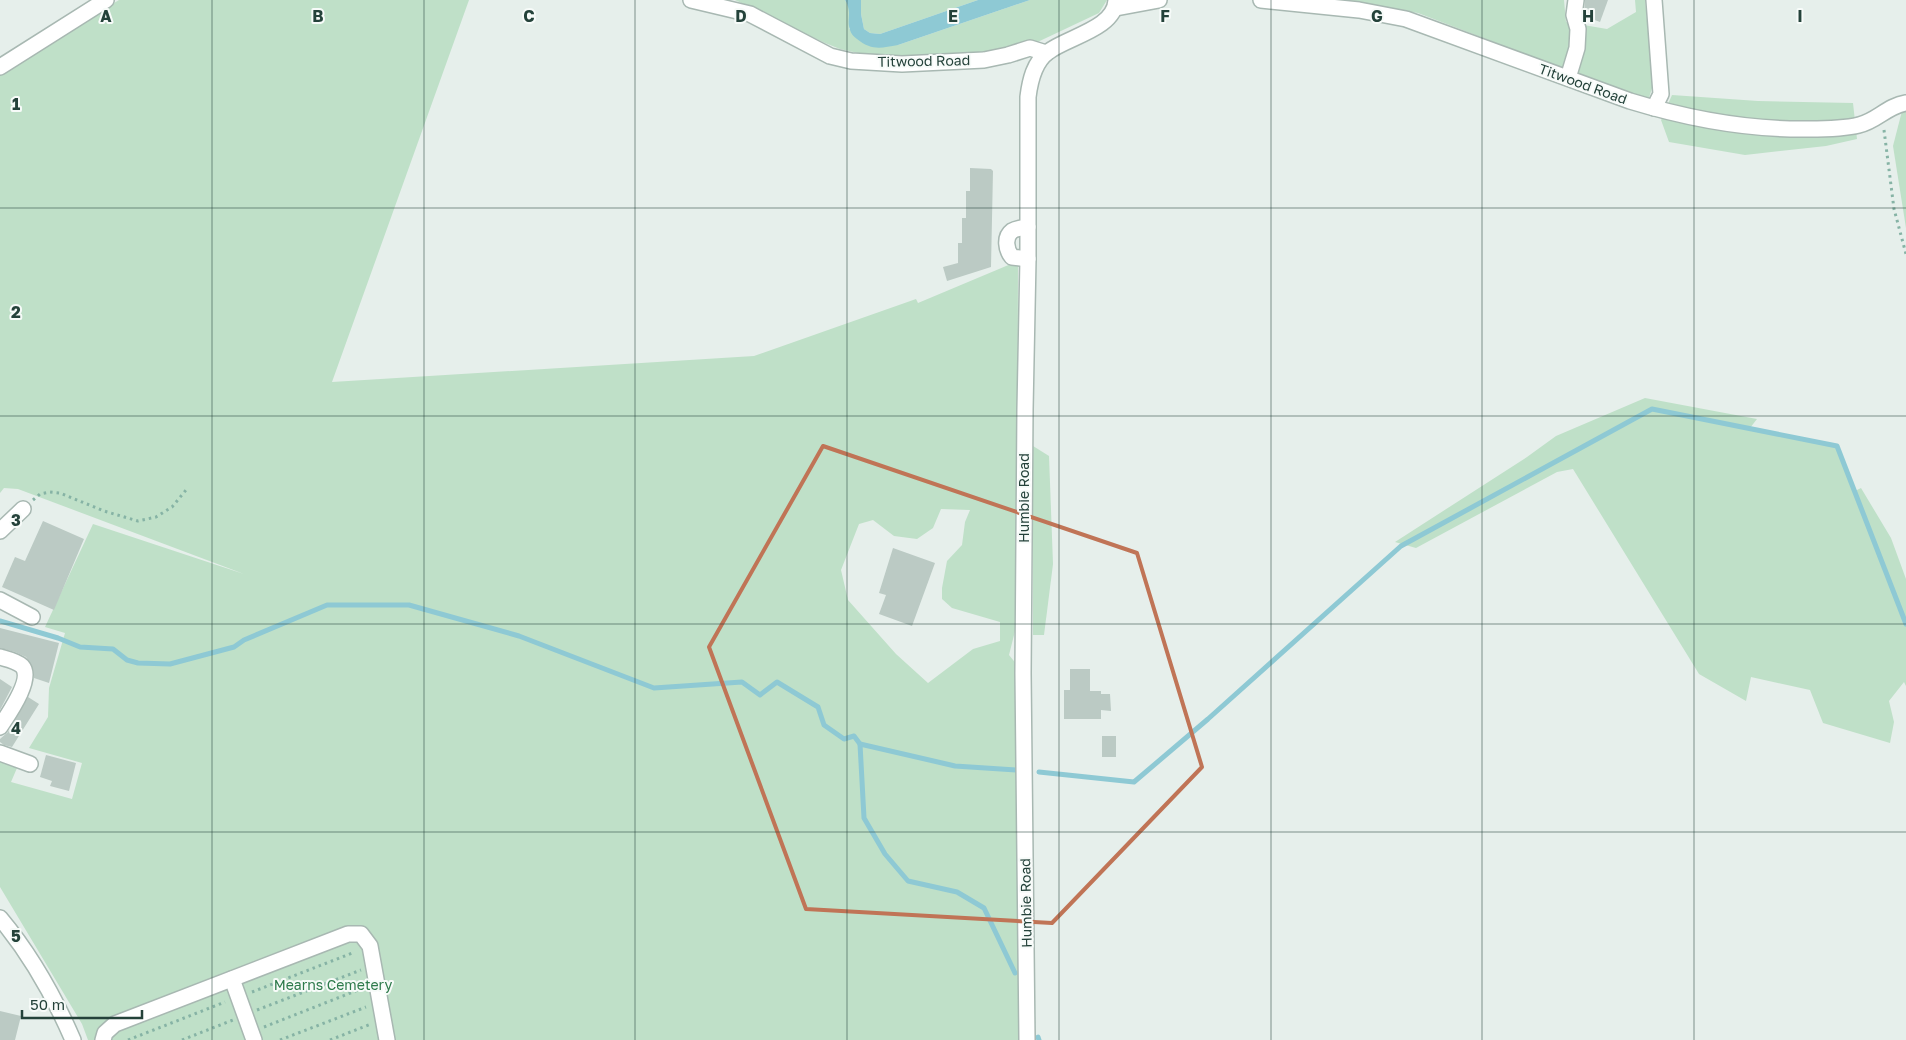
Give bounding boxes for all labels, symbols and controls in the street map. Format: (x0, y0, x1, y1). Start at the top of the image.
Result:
text: A (100, 6, 112, 26)
text: B (312, 6, 324, 26)
text: C (523, 6, 535, 26)
text: D (735, 6, 747, 26)
text: E (948, 6, 958, 26)
text: F (1160, 6, 1170, 26)
text: G (1371, 6, 1383, 26)
text: H (1582, 6, 1594, 26)
text: I (1797, 6, 1803, 26)
street label: Titwood Road (878, 51, 970, 70)
street label: Titwood Road (1537, 60, 1630, 107)
text: 1 (12, 94, 20, 114)
text: 2 (11, 302, 21, 322)
street label: Humbie Road (1015, 453, 1032, 543)
text: 3 (11, 510, 21, 530)
text: 4 (11, 718, 21, 738)
street label: Humbie Road (1016, 858, 1035, 948)
text: 5 (11, 926, 21, 946)
park label: Mearns Cemetery (274, 976, 392, 993)
scale bar (22, 988, 142, 1020)
text: 50 m (30, 995, 65, 1013)

